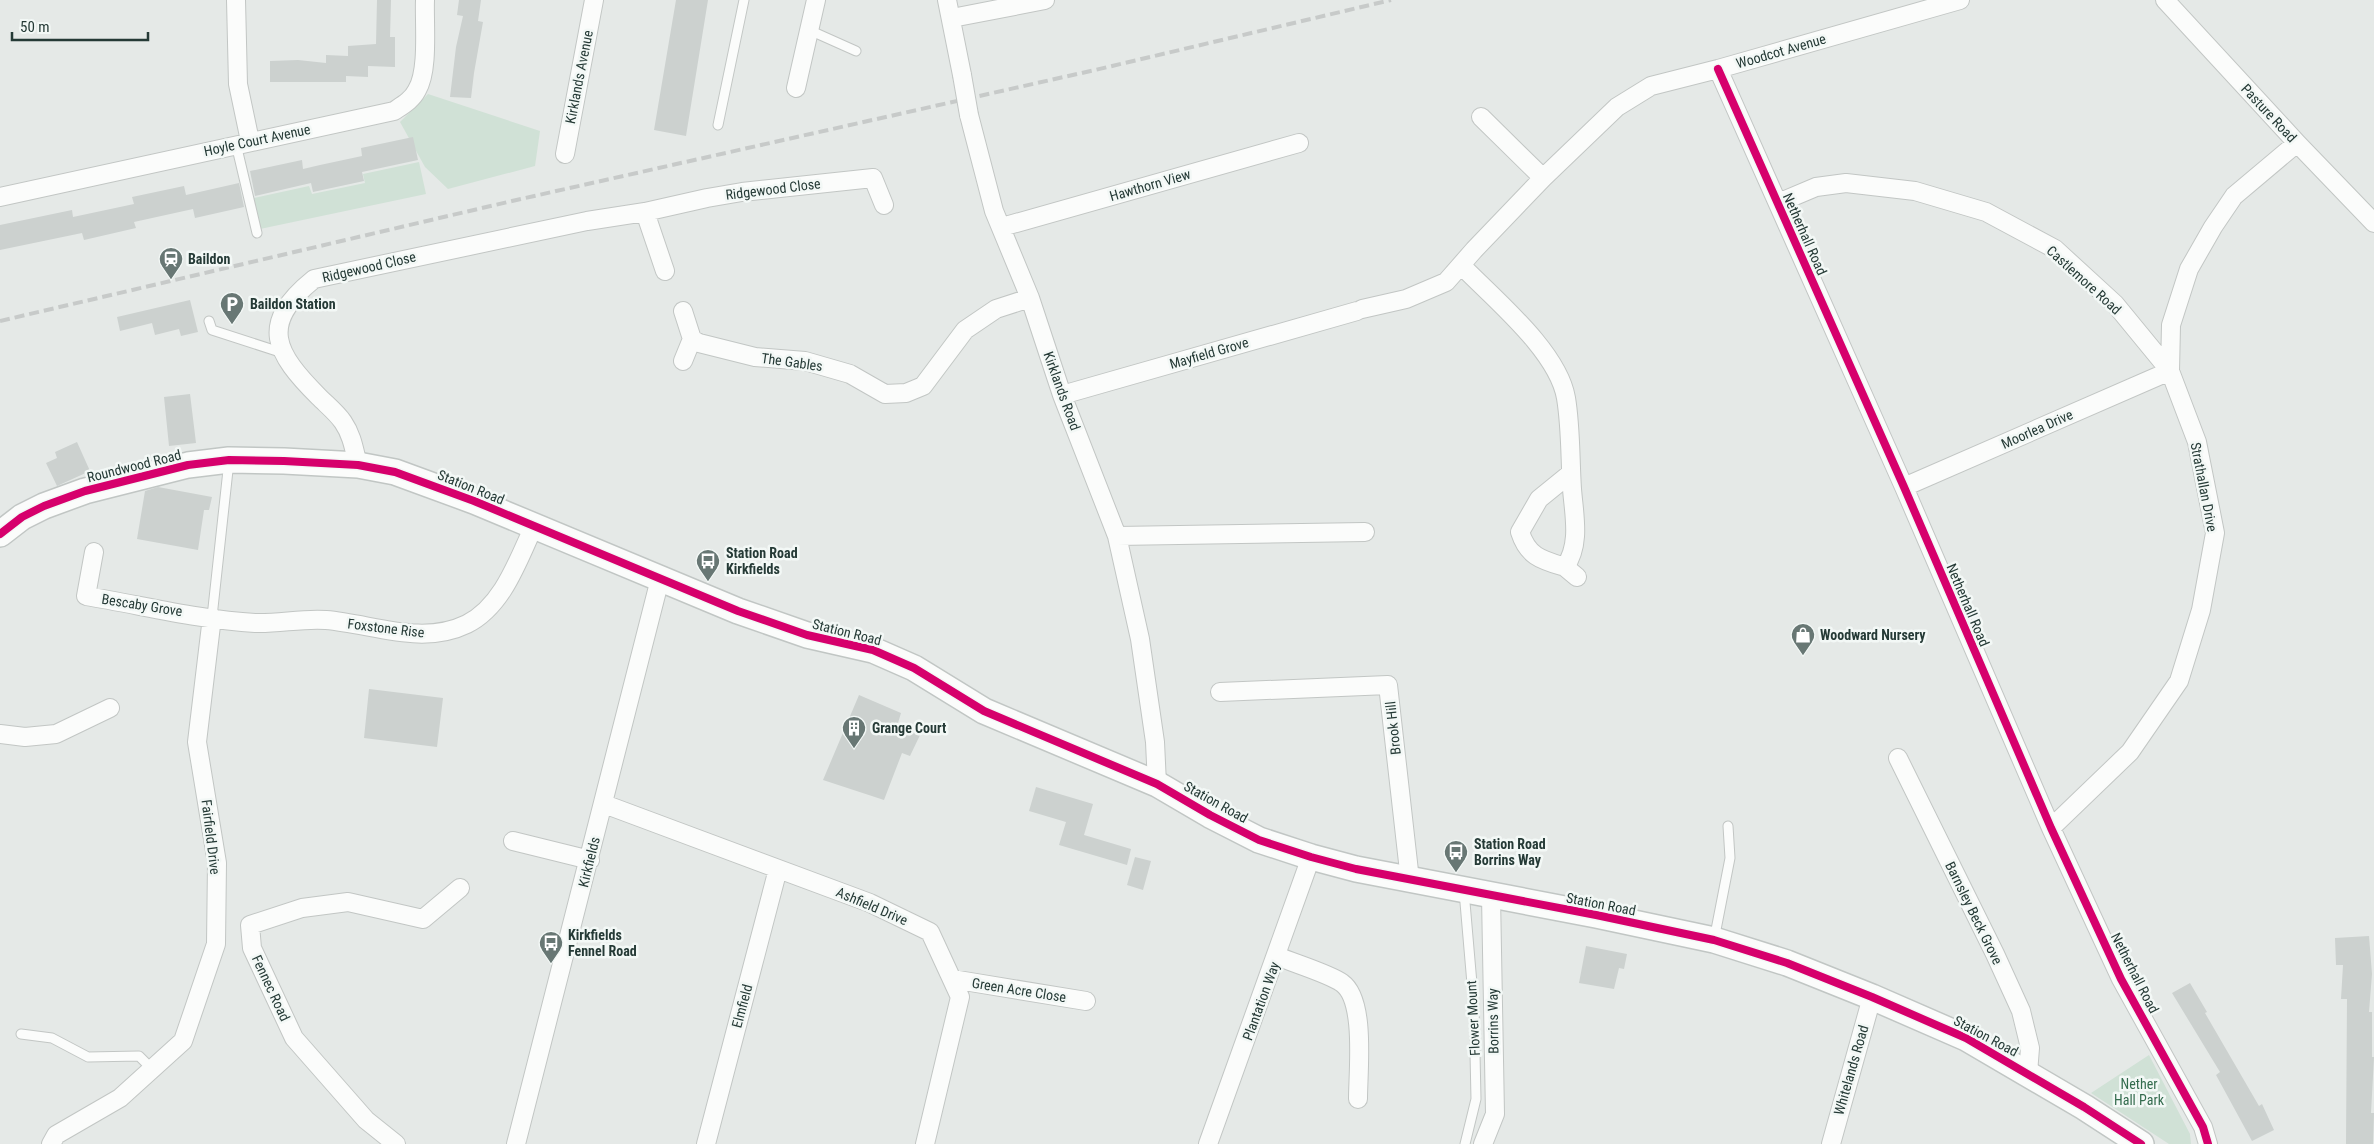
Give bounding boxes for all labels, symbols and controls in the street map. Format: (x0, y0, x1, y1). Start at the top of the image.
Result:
scale bar (12, 10, 149, 42)
text: 50 m (20, 18, 50, 36)
street label: Kirklands Avenue (562, 28, 596, 125)
street label: Woodcot Avenue (1734, 30, 1828, 71)
street label: Pasture Road (2238, 81, 2300, 145)
street label: Hoyle Court Avenue (202, 121, 312, 159)
street label: Hawthorn View (1108, 166, 1192, 204)
street label: Ridgewood Close (725, 175, 822, 203)
street label: Netherhall Road (1780, 190, 1830, 278)
street label: Castlemore Road (2044, 242, 2124, 318)
station icon: Baildon (158, 246, 184, 280)
street label: Ridgewood Close (321, 248, 418, 286)
place label: Baildon (188, 251, 230, 267)
parking icon: Baildon Station (219, 291, 245, 325)
place label: Baildon Station (250, 296, 336, 312)
street label: Mayfield Grove (1168, 334, 1251, 372)
street label: Kirklands Road (1040, 349, 1084, 433)
street label: The Gables (760, 350, 824, 374)
street label: Moorlea Drive (1999, 406, 2076, 452)
street label: Strathallan Drive (2187, 441, 2221, 533)
street label: Roundwood Road (85, 447, 183, 485)
street label: Station Road (435, 466, 507, 508)
place label: Station Road Kirkfields (726, 545, 798, 577)
bus stop icon: Station Road Kirkfields (695, 548, 721, 582)
street label: Netherhall Road (1943, 561, 1993, 649)
street label: Bescaby Grove (101, 591, 184, 619)
street label: Foxstone Rise (347, 615, 426, 641)
street label: Station Road (811, 616, 883, 648)
shop icon: Woodward Nursery (1790, 622, 1816, 656)
place label: Woodward Nursery (1820, 627, 1926, 643)
street label: Brook Hill (1382, 700, 1404, 756)
building icon: Grange Court (841, 715, 867, 749)
place label: Grange Court (872, 720, 946, 736)
street label: Station Road (1181, 778, 1251, 826)
street label: Fairfield Drive (198, 799, 224, 876)
street label: Kirkfields (575, 835, 603, 889)
place label: Station Road Borrins Way (1474, 836, 1546, 868)
bus stop icon: Station Road Borrins Way (1443, 839, 1469, 873)
street label: Barnsley Beck Grove (1942, 859, 2006, 967)
street label: Ashfield Drive (834, 884, 910, 928)
street label: Station Road (1565, 889, 1637, 919)
place label: Kirkfields Fennel Road (568, 927, 637, 959)
bus stop icon: Kirkfields Fennel Road (538, 930, 564, 964)
street label: Netherhall Road (2108, 930, 2162, 1016)
street label: Fennec Road (249, 952, 293, 1024)
street label: Plantation Way (1239, 959, 1283, 1043)
street label: Green Acre Close (971, 975, 1068, 1005)
street label: Flower Mount (1463, 980, 1483, 1056)
street label: Elmfield (729, 983, 755, 1029)
street label: Borrins Way (1484, 988, 1502, 1054)
street label: Station Road (1951, 1012, 2021, 1060)
street label: Whitelands Road (1831, 1023, 1871, 1117)
park label: Nether Hall Park (2114, 1076, 2165, 1108)

